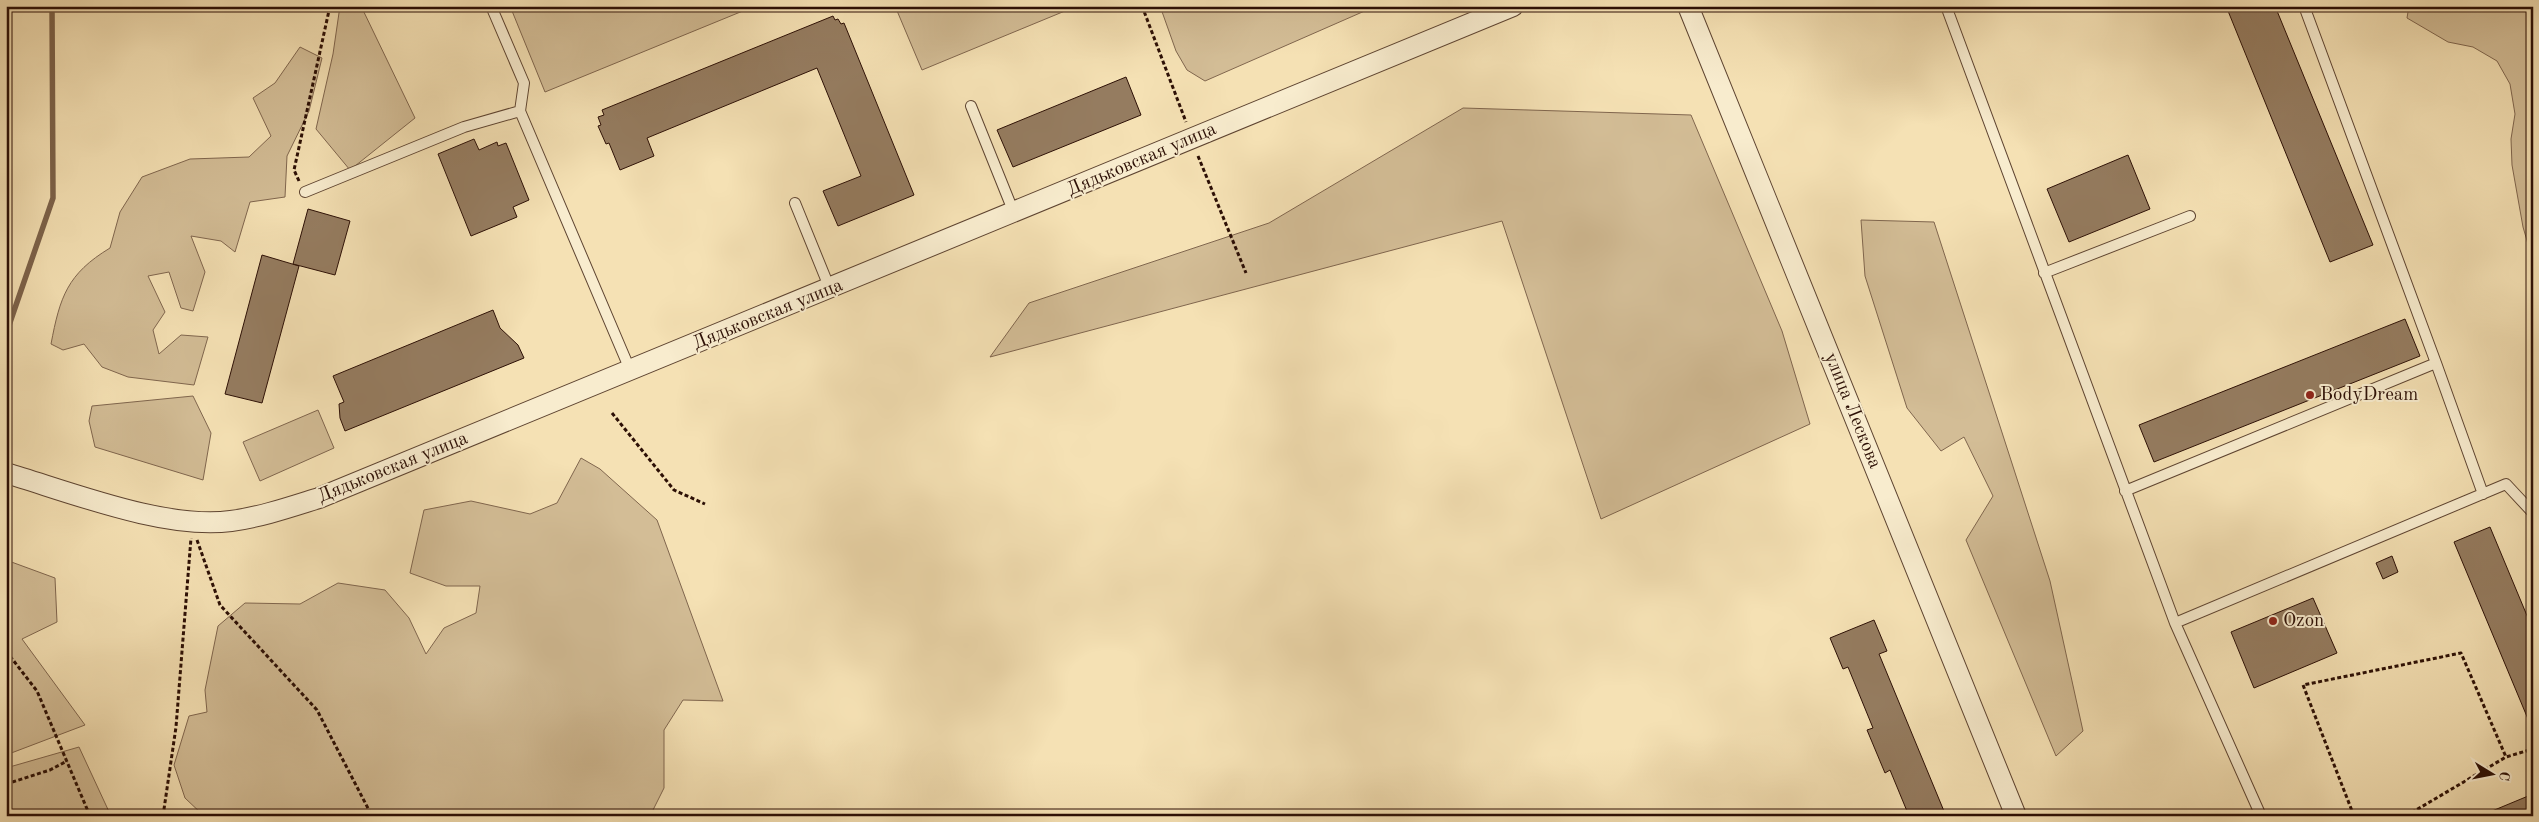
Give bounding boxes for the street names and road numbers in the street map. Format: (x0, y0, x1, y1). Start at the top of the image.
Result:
street label: Дядьковская улица (1065, 120, 1220, 200)
street label: Дядьковская улица (690, 276, 846, 354)
street label: улица Лескова (1820, 350, 1884, 472)
street label: Дядьковская улица (315, 429, 471, 507)

